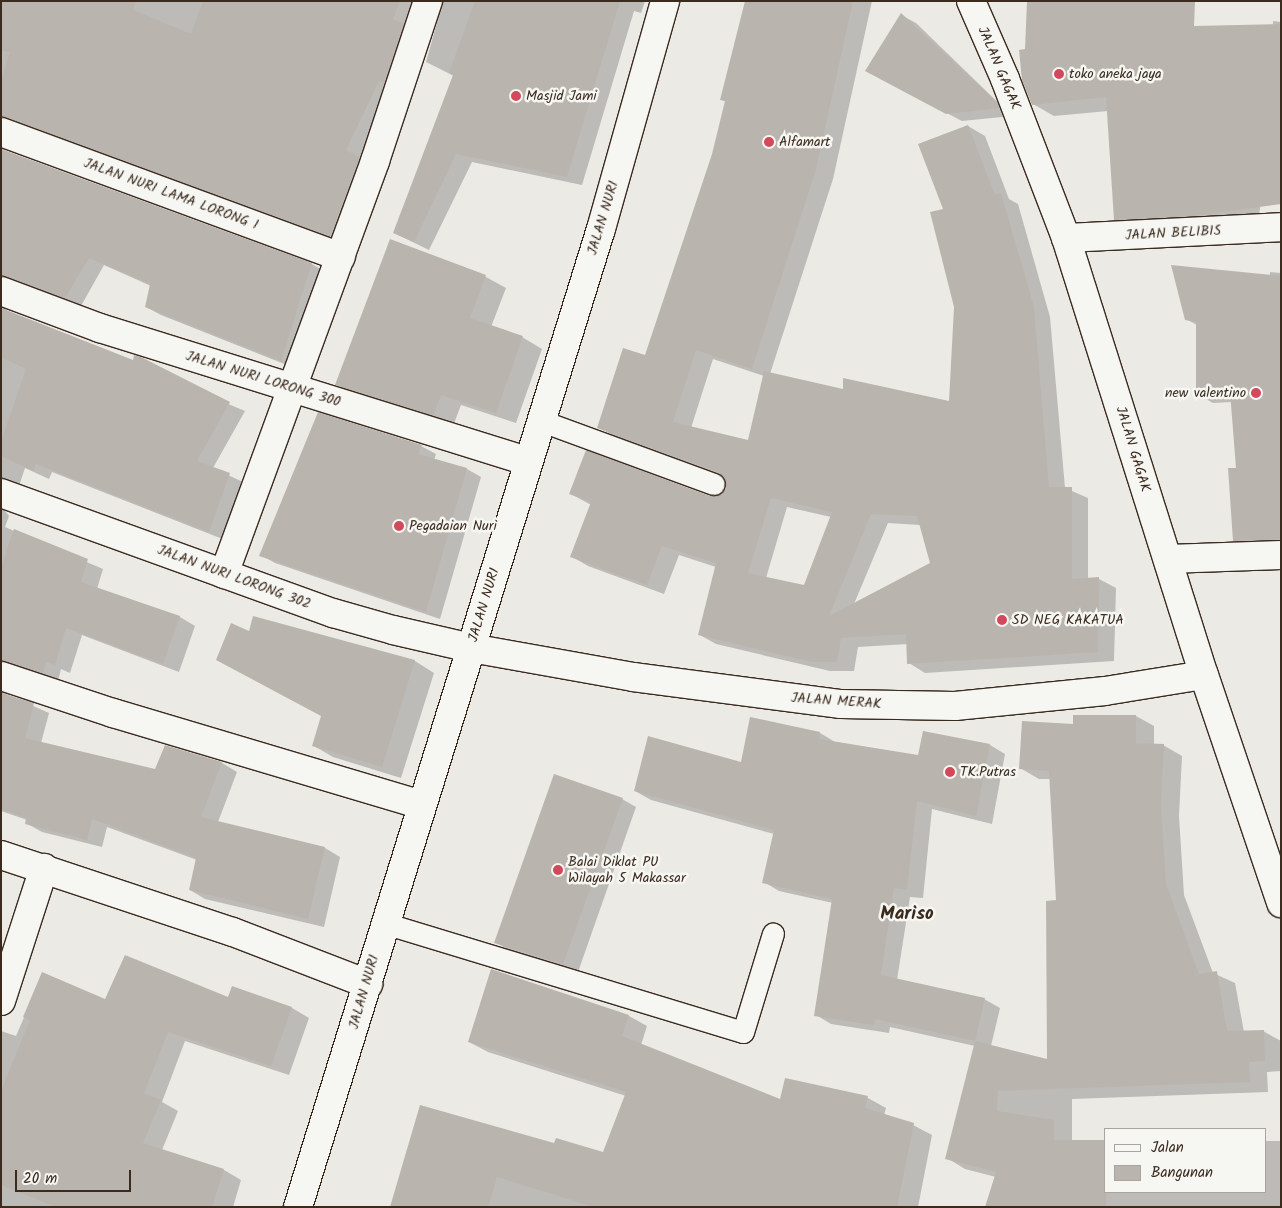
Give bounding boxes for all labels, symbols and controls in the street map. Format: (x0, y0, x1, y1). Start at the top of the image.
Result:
street label: JALAN GAGAK (974, 24, 1024, 112)
place label: toko aneka jaya (1069, 66, 1162, 82)
marker: toko aneka jaya (1053, 68, 1065, 80)
place label: Masjid Jami (526, 88, 597, 104)
marker: Masjid Jami (510, 90, 522, 102)
place label: Alfamart (779, 134, 831, 150)
marker: Alfamart (763, 136, 775, 148)
street label: JALAN NURI LAMA LORONG 1 (81, 155, 261, 233)
street label: JALAN NURI (584, 179, 622, 257)
street label: JALAN BELIBIS (1125, 222, 1221, 244)
street label: JALAN NURI LORONG 300 (184, 347, 342, 411)
place label: new valentino (1165, 385, 1246, 401)
marker: new valentino (1250, 387, 1262, 399)
street label: JALAN GAGAK (1112, 404, 1154, 494)
place label: Pegadaian Nuri (409, 518, 497, 534)
marker: Pegadaian Nuri (393, 520, 405, 532)
street label: JALAN NURI LORONG 302 (155, 541, 313, 613)
street label: JALAN NURI (465, 566, 503, 644)
place label: SD NEG KAKATUA (1012, 612, 1124, 628)
marker: SD NEG KAKATUA (996, 614, 1008, 626)
street label: JALAN MERAK (790, 689, 882, 713)
place label: TK.Putras (960, 764, 1016, 780)
marker: TK.Putras (944, 766, 956, 778)
place label: Balai Diklat PU Wilayah 5 Makassar (568, 854, 686, 886)
marker: Balai Diklat PU Wilayah 5 Makassar (552, 864, 564, 876)
district label: Mariso (880, 904, 934, 926)
street label: JALAN NURI (345, 953, 383, 1031)
legend (1104, 1128, 1267, 1193)
text: Jalan (1151, 1136, 1184, 1160)
scale bar (18, 1160, 134, 1192)
text: Bangunan (1151, 1161, 1213, 1185)
text: 20 m (23, 1167, 57, 1191)

